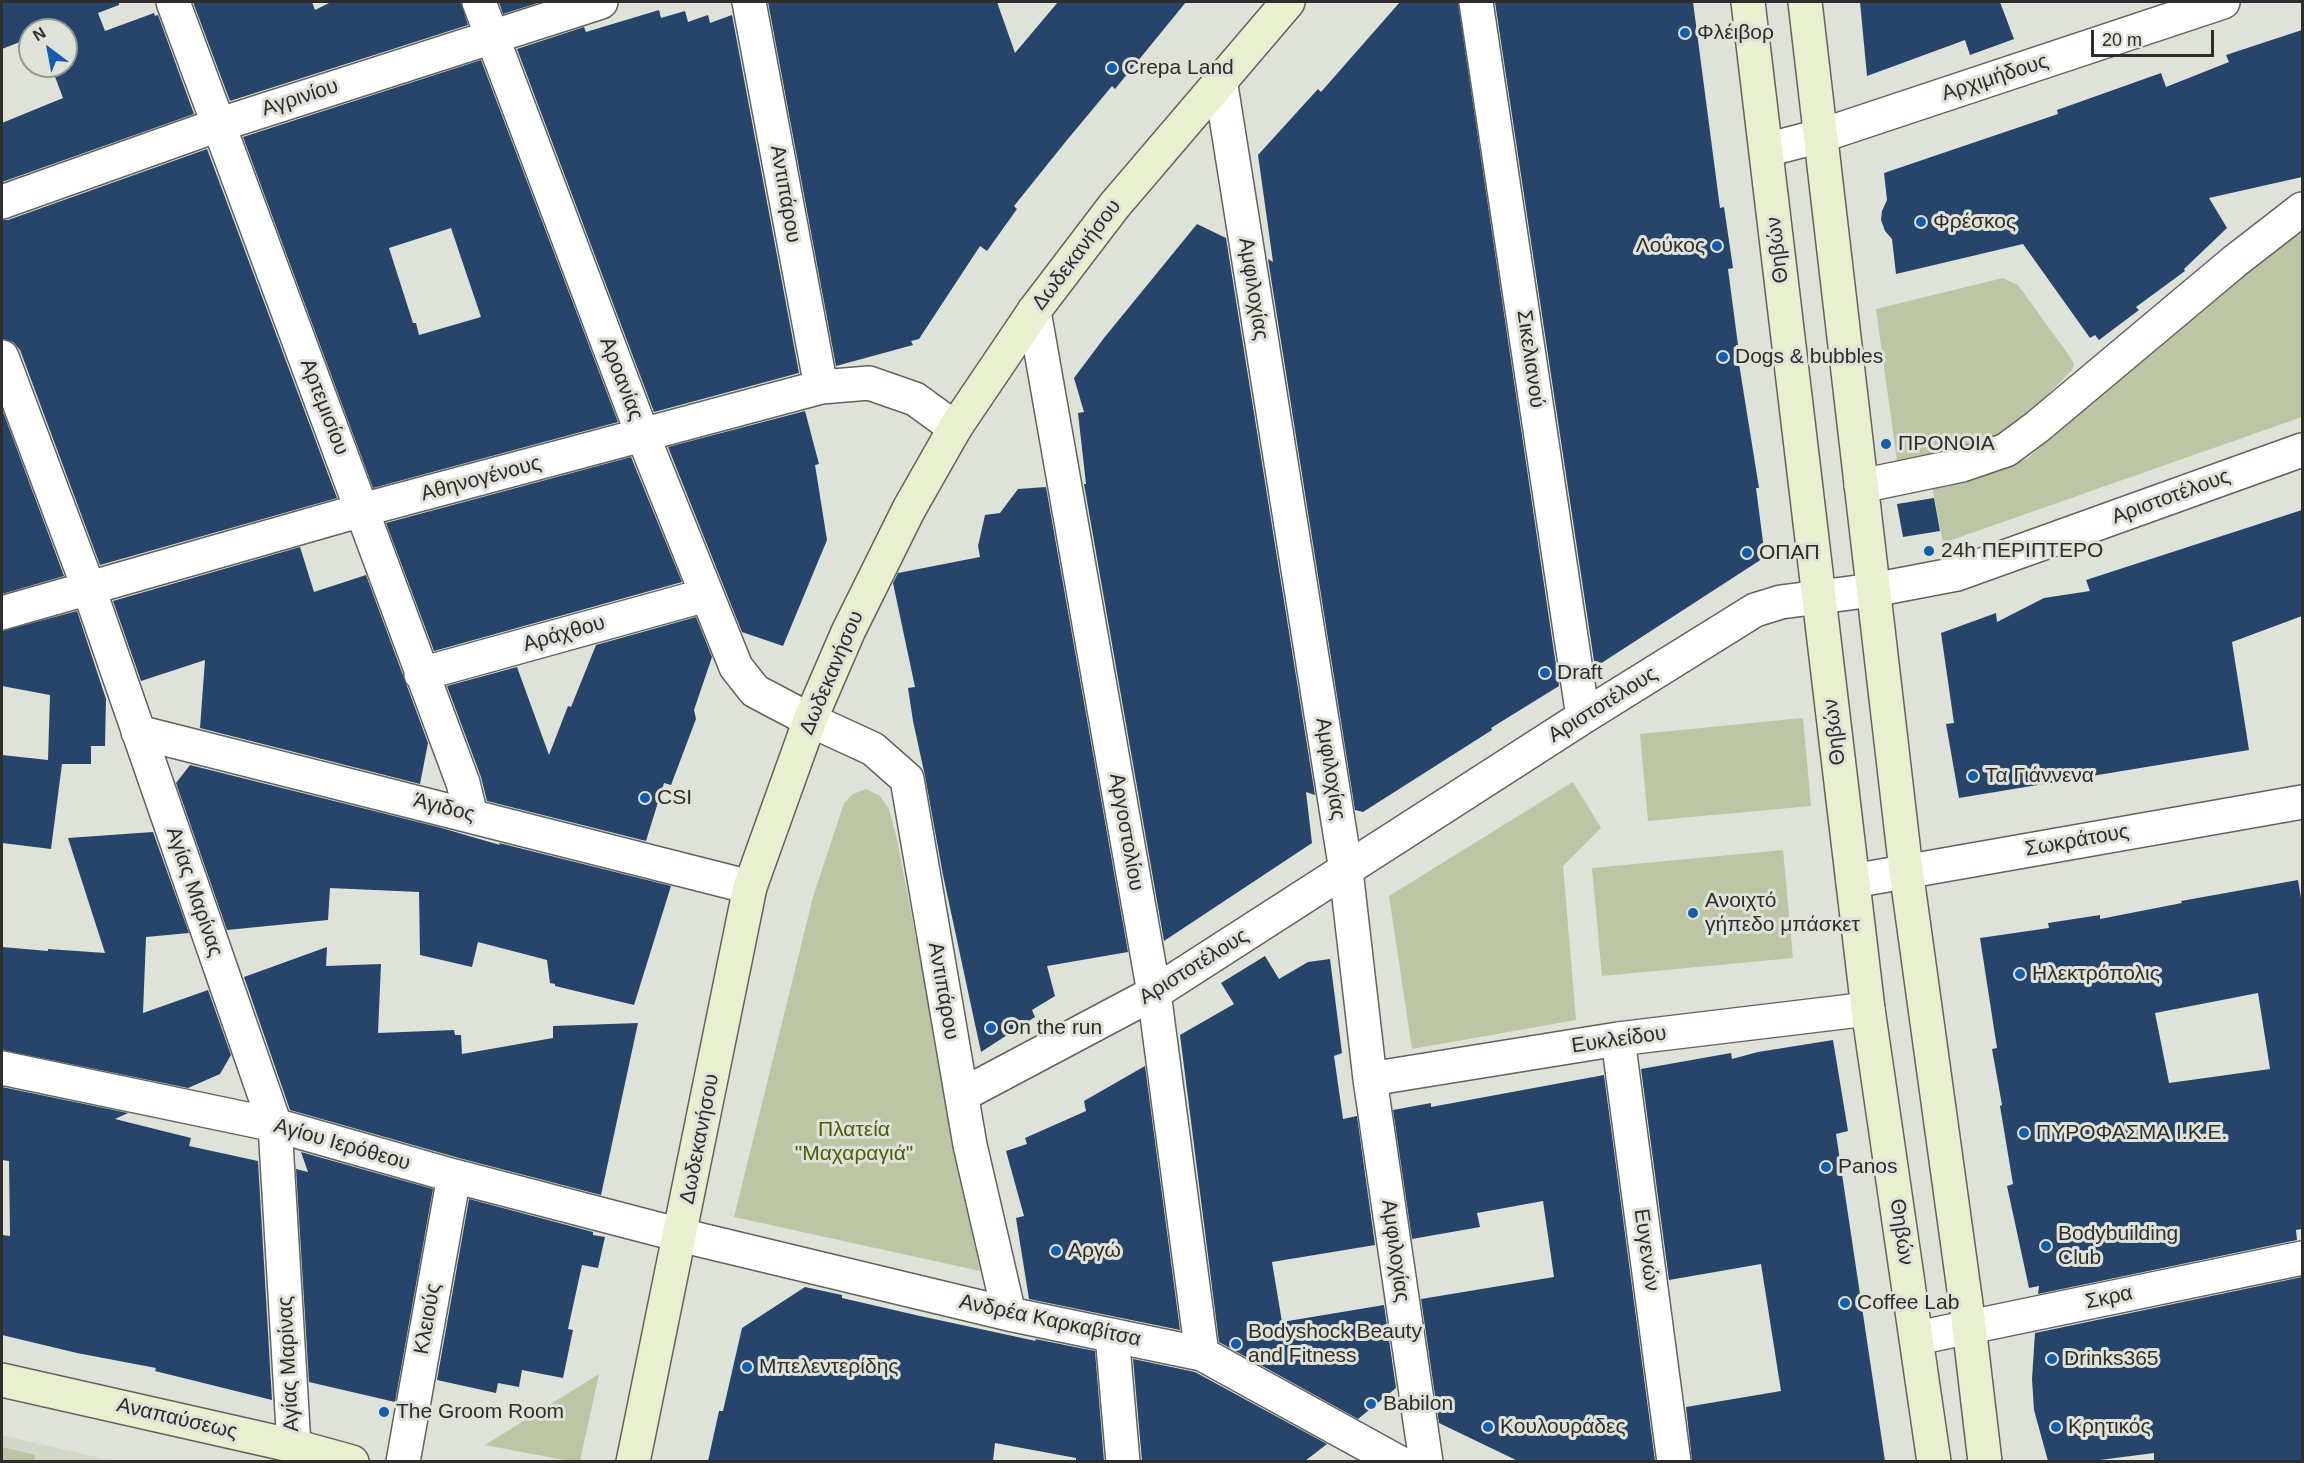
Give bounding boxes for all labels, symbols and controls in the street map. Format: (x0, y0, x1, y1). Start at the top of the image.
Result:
north arrow (18, 18, 78, 78)
scale bar (2094, 18, 2217, 56)
place label: Φλέιβορ (1697, 20, 1774, 46)
text: N (30, 24, 49, 44)
marker: Φλέιβορ (1678, 26, 1692, 40)
text: 20 m (2102, 30, 2142, 50)
street label: Αρχιμήδους (1939, 49, 2051, 107)
place label: Crepa Land (1124, 55, 1234, 81)
marker: Crepa Land (1105, 61, 1119, 75)
street label: Αγρινίου (259, 74, 341, 122)
street label: Αντιπάρου (764, 143, 806, 245)
street label: Δωδεκανήσου (1027, 195, 1127, 315)
place label: Φρέσκος (1933, 209, 2016, 235)
street label: Θηβών (1761, 215, 1795, 285)
marker: Φρέσκος (1914, 215, 1928, 229)
place label: Λούκος (1636, 233, 1705, 259)
street label: Αμφιλοχίας (1232, 236, 1274, 342)
marker: Λούκος (1710, 239, 1724, 253)
street label: Σικελιανού (1511, 308, 1549, 410)
street label: Αροανίας (594, 334, 648, 424)
place label: Dogs & bubbles (1735, 344, 1883, 370)
marker: Dogs & bubbles (1716, 350, 1730, 364)
street label: Αρτεμισίου (294, 355, 354, 459)
place label: ΠΡΟΝΟΙΑ (1898, 431, 1995, 457)
marker: ΠΡΟΝΟΙΑ (1879, 437, 1893, 451)
street label: Αθηνογένους (418, 451, 544, 507)
street label: Αριστοτέλους (2108, 464, 2234, 530)
place label: 24h ΠΕΡΙΠΤΕΡΟ (1941, 538, 2103, 564)
place label: ΟΠΑΠ (1759, 540, 1820, 566)
marker: 24h ΠΕΡΙΠΤΕΡΟ (1922, 544, 1936, 558)
marker: ΟΠΑΠ (1740, 546, 1754, 560)
street label: Δωδεκανήσου (795, 607, 869, 739)
street label: Αράχθου (520, 610, 608, 658)
place label: Draft (1557, 660, 1603, 686)
street label: Αριστοτέλους (1544, 661, 1662, 749)
marker: Draft (1538, 666, 1552, 680)
street label: Θηβών (1818, 697, 1852, 767)
street label: Αμφιλοχίας (1309, 716, 1351, 822)
place label: Τα Γιάννενα (1985, 763, 2094, 789)
marker: Τα Γιάννενα (1966, 769, 1980, 783)
street label: Αργοστολίου (1103, 771, 1149, 893)
place label: CSI (657, 785, 692, 811)
street label: Άγιδος (411, 788, 477, 828)
marker: CSI (638, 791, 652, 805)
street label: Σωκράτους (2023, 819, 2131, 863)
street label: Αγίας Μαρίνας (160, 824, 228, 960)
place label: Ανοιχτό γήπεδο μπάσκετ (1705, 888, 1860, 938)
marker: Ανοιχτό γήπεδο μπάσκετ (1686, 906, 1700, 920)
street label: Αριστοτέλους (1135, 923, 1253, 1011)
street label: Αντιπάρου (922, 940, 964, 1042)
place label: Ηλεκτρόπολις (2032, 961, 2160, 987)
marker: Ηλεκτρόπολις (2013, 967, 2027, 981)
place label: On the run (1003, 1015, 1102, 1041)
marker: On the run (984, 1021, 998, 1035)
street label: Ευκλείδου (1570, 1021, 1668, 1059)
street label: Δωδεκανήσου (675, 1072, 725, 1206)
street label: Αγίου Ιερόθεου (271, 1113, 413, 1177)
park label: Πλατεία "Μαχαραγιά" (795, 1117, 913, 1167)
place label: ΠΥΡΟΦΑΣΜΑ Ι.Κ.Ε. (2036, 1120, 2227, 1146)
marker: ΠΥΡΟΦΑΣΜΑ Ι.Κ.Ε. (2017, 1126, 2031, 1140)
place label: Panos (1838, 1154, 1898, 1180)
marker: Panos (1819, 1160, 1833, 1174)
street label: Θηβών (1884, 1197, 1918, 1267)
street label: Αμφιλοχίας (1375, 1198, 1415, 1304)
street label: Ευγενών (1628, 1207, 1664, 1293)
place label: Bodybuilding Club (2058, 1221, 2178, 1271)
place label: Αργώ (1068, 1238, 1121, 1264)
marker: Bodybuilding Club (2039, 1239, 2053, 1253)
marker: Αργώ (1049, 1244, 1063, 1258)
street label: Κλειούς (409, 1281, 447, 1357)
street label: Σκρα (2083, 1281, 2135, 1315)
street label: Ανδρέα Καρκαβίτσα (957, 1289, 1143, 1353)
place label: Coffee Lab (1857, 1290, 1959, 1316)
street label: Αγίας Μαρίνας (273, 1295, 305, 1433)
marker: Coffee Lab (1838, 1296, 1852, 1310)
place label: Bodyshock Beauty and Fitness (1248, 1319, 1422, 1369)
marker: Bodyshock Beauty and Fitness (1229, 1337, 1243, 1351)
place label: Drinks365 (2064, 1346, 2159, 1372)
marker: Drinks365 (2045, 1352, 2059, 1366)
place label: Μπελεντερίδης (759, 1354, 898, 1380)
marker: Μπελεντερίδης (740, 1360, 754, 1374)
place label: Babilon (1383, 1391, 1453, 1417)
street label: Αναπαύσεως (114, 1393, 240, 1445)
marker: Babilon (1364, 1397, 1378, 1411)
place label: The Groom Room (396, 1399, 564, 1425)
marker: The Groom Room (377, 1405, 391, 1419)
place label: Κουλουράδες (1500, 1414, 1626, 1440)
place label: Κρητικός (2068, 1414, 2151, 1440)
marker: Κουλουράδες (1481, 1420, 1495, 1434)
marker: Κρητικός (2049, 1420, 2063, 1434)

